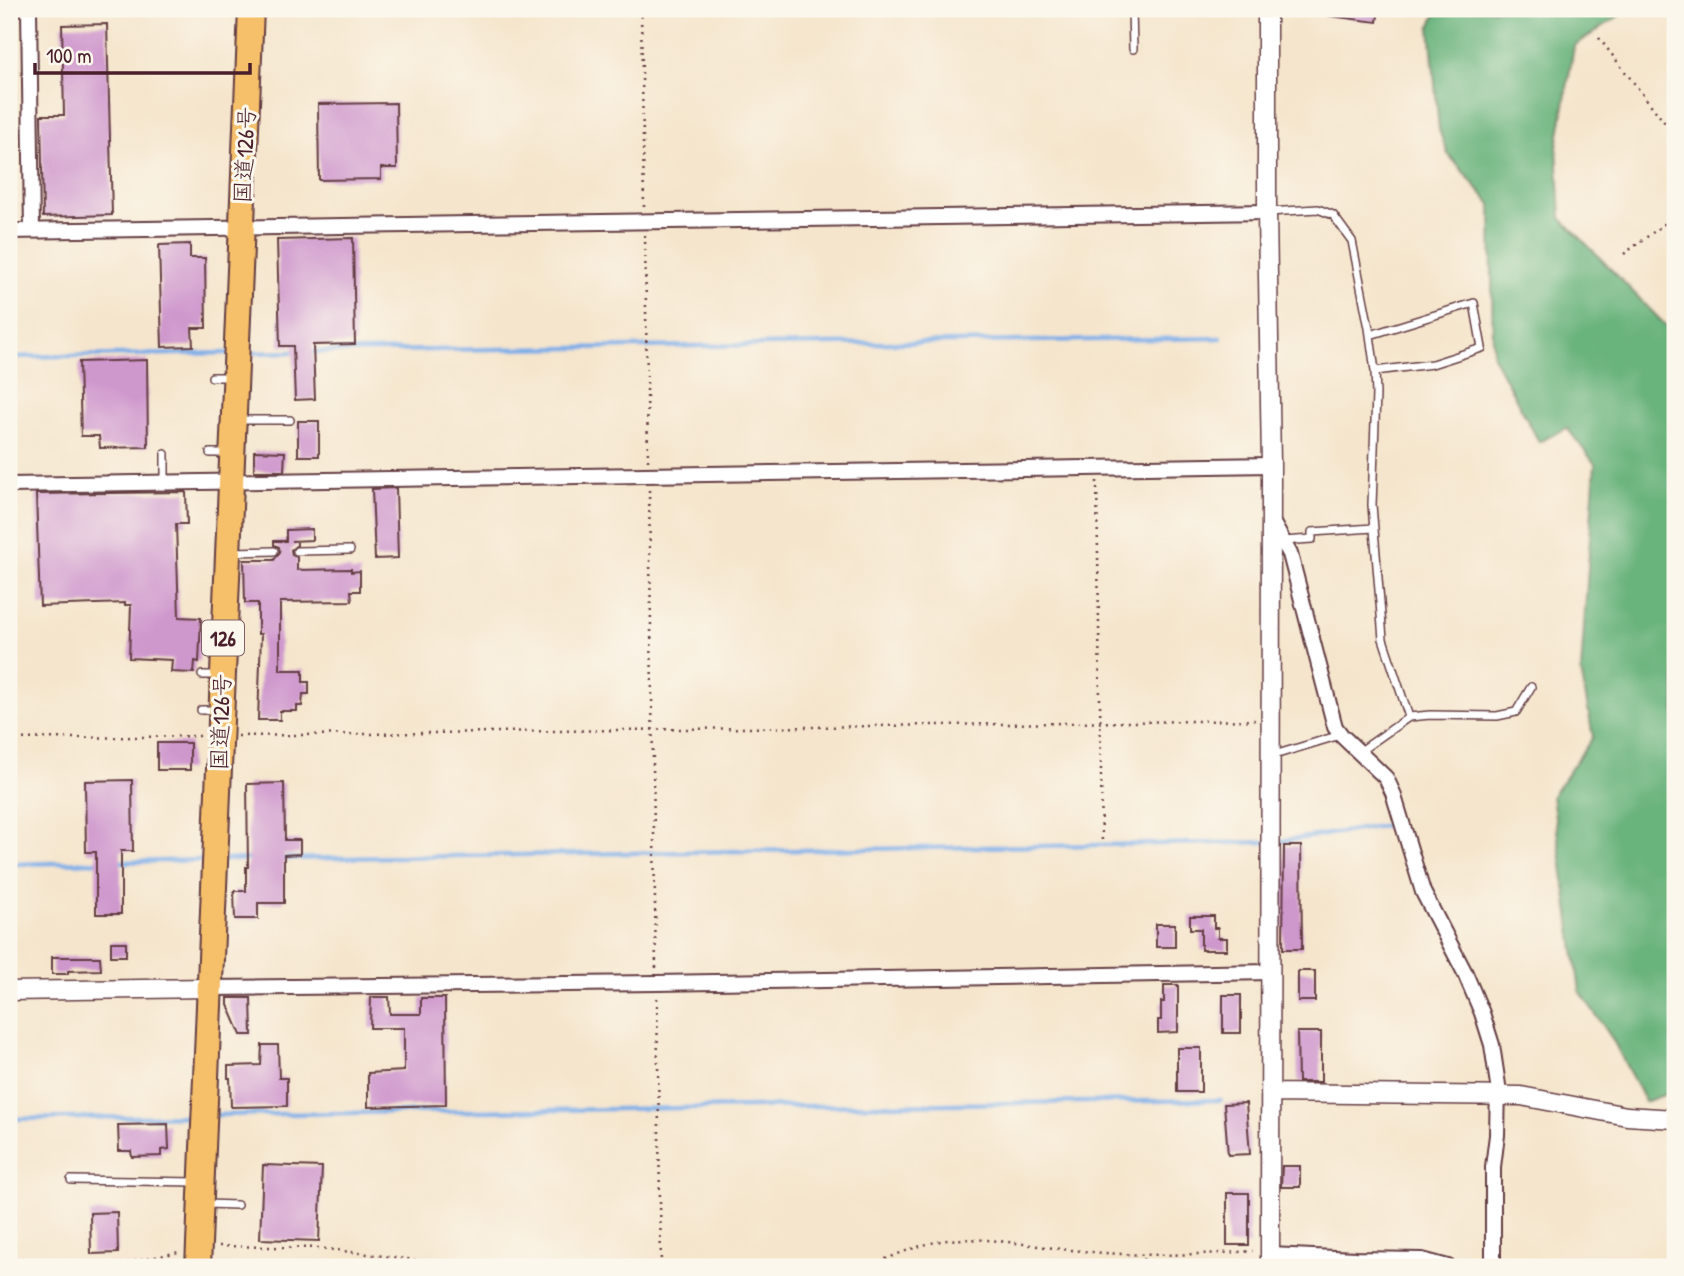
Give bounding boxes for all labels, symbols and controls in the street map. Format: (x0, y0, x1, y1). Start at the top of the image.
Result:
scale bar (35, 32, 250, 76)
text: 100 m (46, 41, 92, 70)
street label: 国道126号 (226, 106, 262, 204)
road number: 126 (202, 620, 244, 656)
street label: 国道126号 (203, 673, 237, 771)

